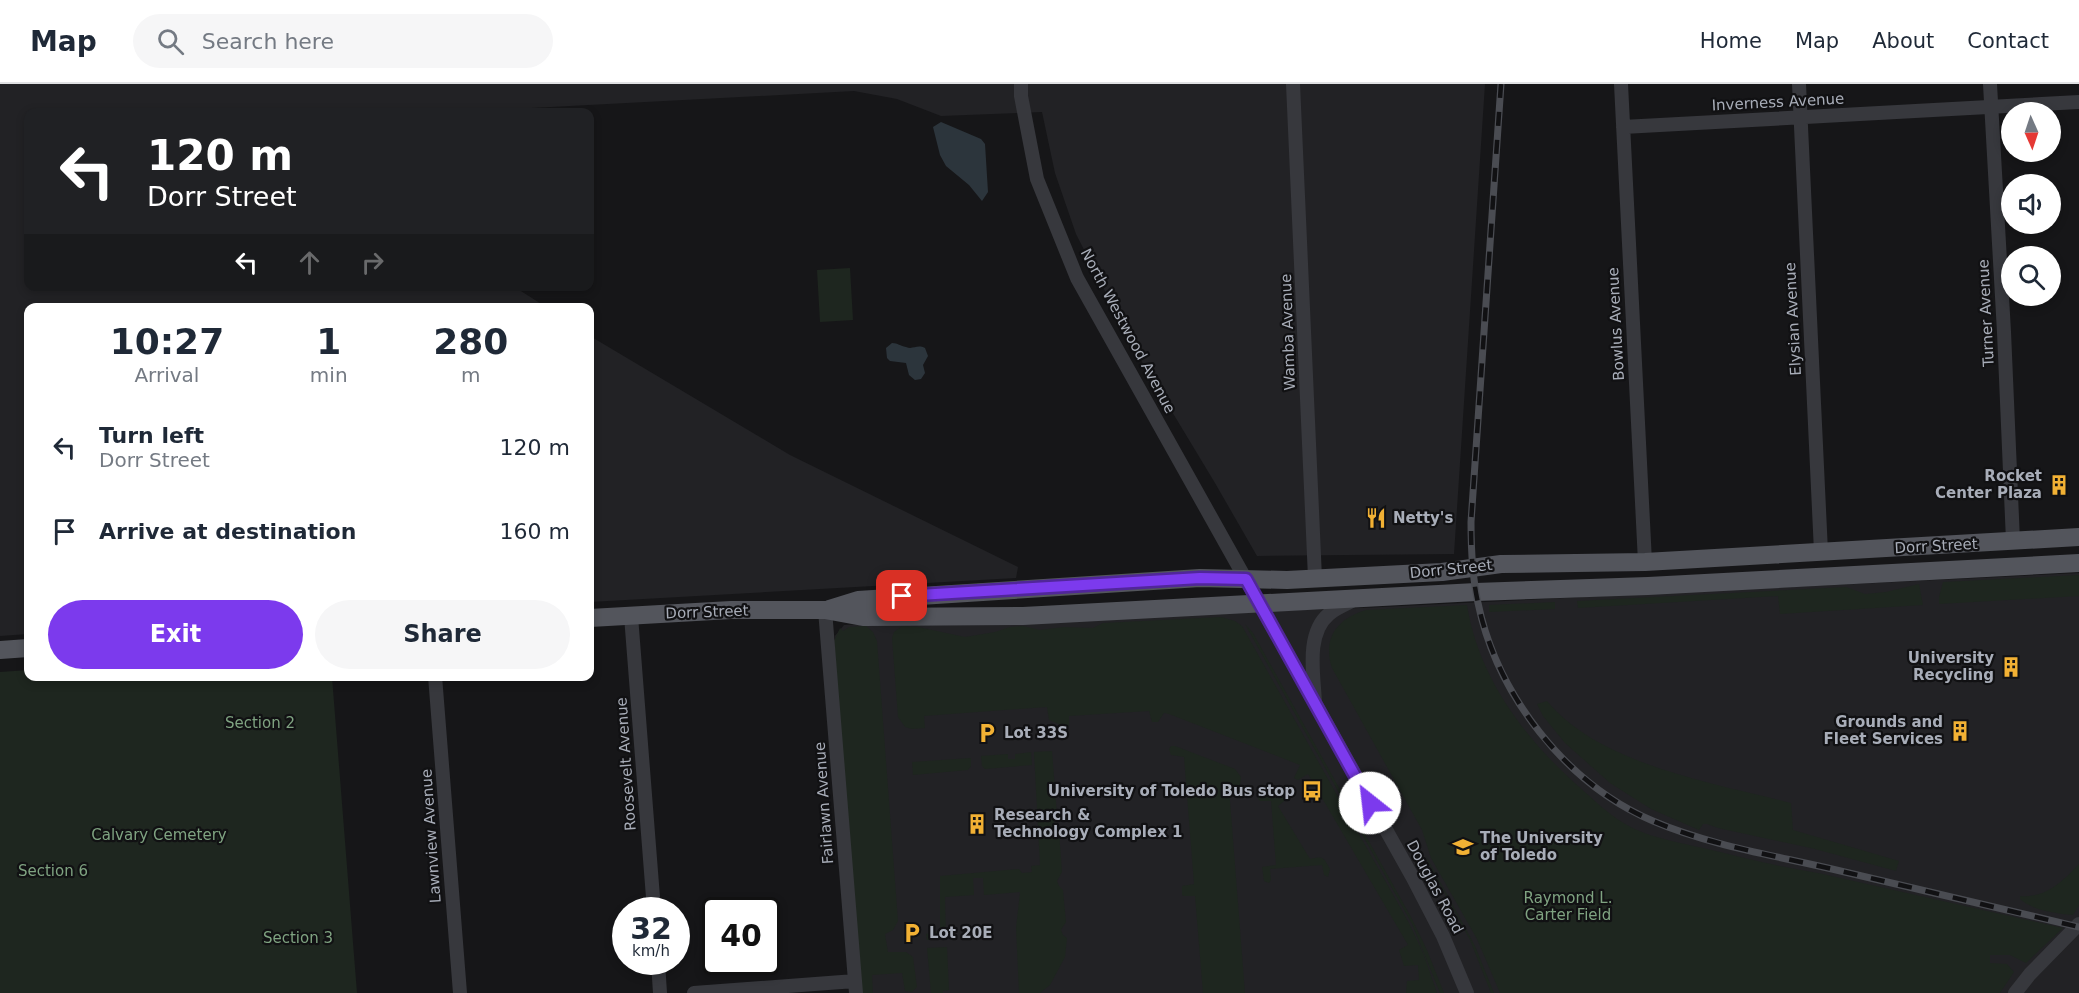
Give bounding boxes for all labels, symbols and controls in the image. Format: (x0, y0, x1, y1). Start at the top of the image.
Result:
search box (133, 14, 553, 68)
text: Map (30, 25, 97, 58)
icon: search (154, 25, 187, 58)
text: Search here (202, 29, 334, 54)
text: Home (1700, 29, 1762, 53)
text: Map (1795, 29, 1839, 53)
text: About (1872, 29, 1934, 53)
text: Contact (1967, 29, 2049, 53)
street label: Inverness Avenue (1711, 90, 1845, 114)
north arrow (2001, 102, 2061, 162)
map controls (2001, 102, 2061, 306)
text: 120 m (147, 131, 293, 180)
icon: left (48, 132, 126, 210)
button: sound (2001, 174, 2061, 234)
text: Dorr Street (147, 181, 297, 212)
street label: North Westwood Avenue (1077, 245, 1179, 417)
icon: left (230, 246, 263, 279)
icon: ahead (293, 246, 326, 279)
icon: right (356, 246, 389, 279)
button: search (2001, 246, 2061, 306)
street label: Turner Avenue (1974, 259, 1998, 368)
street label: Elysian Avenue (1781, 262, 1805, 376)
street label: Bowlus Avenue (1604, 267, 1628, 381)
street label: Wamba Avenue (1277, 273, 1299, 391)
text: 10:27 (110, 321, 224, 362)
text: 1 (316, 321, 341, 362)
text: 280 (433, 321, 508, 362)
text: Arrival (134, 363, 199, 387)
text: min (310, 363, 348, 387)
text: m (461, 363, 481, 387)
text: Turn left (99, 423, 204, 448)
icon: left (48, 431, 81, 464)
text: 120 m (500, 435, 570, 460)
text: Dorr Street (99, 448, 210, 472)
place label: Rocket Center Plaza (1935, 467, 2042, 502)
building icon: Rocket Center Plaza (2047, 473, 2071, 497)
restaurant icon: Netty's (1364, 506, 1388, 530)
place label: Netty's (1393, 509, 1453, 527)
icon: arrive (48, 515, 81, 548)
text: Arrive at destination (99, 519, 356, 544)
text: 160 m (500, 519, 570, 544)
street label: Dorr Street (1894, 535, 1978, 557)
street label: Dorr Street (1409, 556, 1493, 582)
pin (876, 570, 927, 621)
icon: arrive (885, 579, 918, 612)
button: Exit (48, 600, 303, 669)
button: Share (315, 600, 570, 669)
street label: Dorr Street (665, 602, 749, 622)
place label: University Recycling (1908, 649, 1994, 684)
building icon: University Recycling (1999, 655, 2023, 679)
street label: Roosevelt Avenue (612, 697, 640, 831)
place label: Grounds and Fleet Services (1824, 713, 1943, 748)
park label: Section 2 (225, 714, 295, 732)
building icon: Grounds and Fleet Services (1948, 719, 1972, 743)
parking icon: Lot 33S (975, 721, 999, 745)
place label: Lot 33S (1004, 724, 1068, 742)
street label: Fairlawn Avenue (811, 741, 837, 865)
street label: Lawnview Avenue (417, 768, 445, 904)
position arrow (1338, 771, 1402, 835)
bus stop icon: University of Toledo Bus stop (1300, 779, 1324, 803)
place label: University of Toledo Bus stop (1048, 782, 1295, 800)
place label: Research & Technology Complex 1 (994, 806, 1182, 841)
building icon: Research & Technology Complex 1 (965, 812, 989, 836)
park label: Calvary Cemetery (91, 826, 227, 844)
place label: The University of Toledo (1480, 829, 1603, 864)
school or university icon: The University of Toledo (1451, 835, 1475, 859)
street label: Douglas Road (1403, 837, 1467, 937)
park label: Section 6 (18, 862, 88, 880)
park label: Raymond L. Carter Field (1524, 889, 1612, 924)
speed limit sign: 40 (702, 897, 780, 975)
text: 32 (630, 911, 672, 946)
parking icon: Lot 20E (900, 921, 924, 945)
place label: Lot 20E (929, 924, 992, 942)
park label: Section 3 (263, 929, 333, 947)
text: km/h (632, 942, 670, 960)

